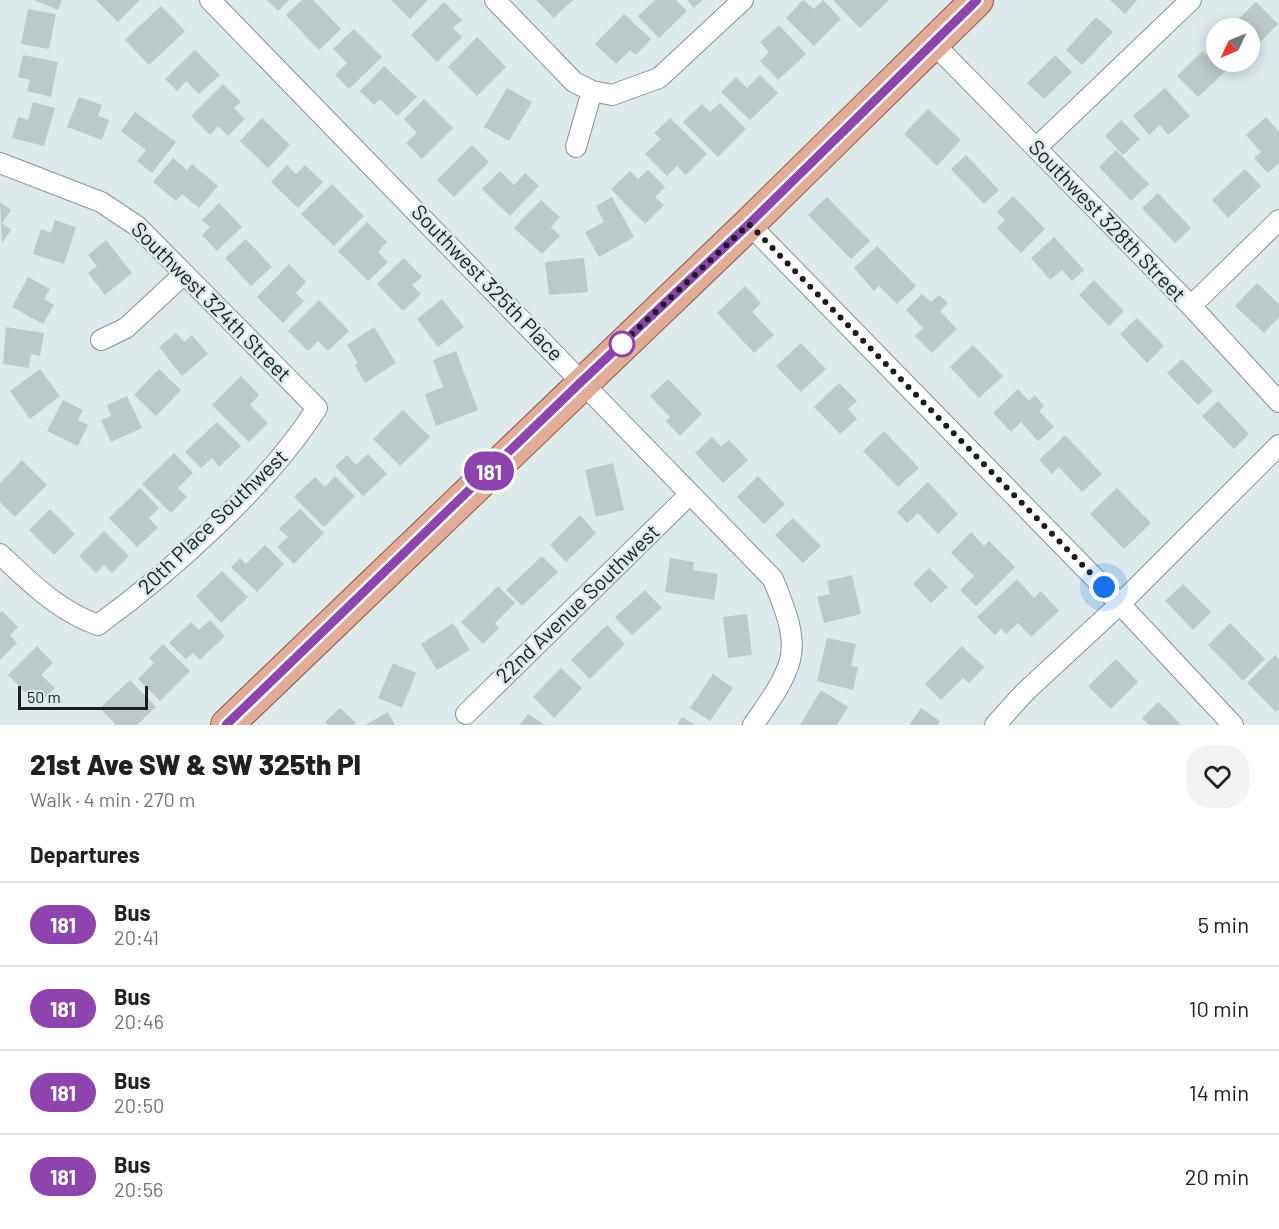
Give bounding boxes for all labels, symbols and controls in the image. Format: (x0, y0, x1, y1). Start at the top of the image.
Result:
north arrow (1206, 18, 1260, 72)
map controls (1206, 18, 1260, 72)
street label: Southwest 328th Street (1024, 134, 1192, 306)
street label: Southwest 325th Place (407, 199, 569, 365)
street label: Southwest 324th Street (127, 216, 297, 386)
unlabelled marker (609, 331, 635, 357)
street label: 20th Place Southwest (132, 443, 292, 599)
line badge: 181 (454, 452, 524, 490)
text: 181 (476, 459, 502, 484)
street label: 22nd Avenue Southwest (490, 518, 664, 687)
your location (1089, 572, 1119, 602)
scale bar (18, 683, 148, 710)
text: 50 m (27, 687, 61, 706)
button: heart (1186, 745, 1249, 808)
text: 21st Ave SW & SW 325th Pl (30, 747, 361, 781)
text: Walk · 4 min · 270 m (30, 787, 195, 811)
text: Departures (30, 841, 140, 867)
text: Bus (114, 899, 151, 925)
text: 5 min (1198, 911, 1249, 937)
text: 181 (50, 912, 76, 937)
text: 20:41 (114, 925, 159, 949)
text: Bus (114, 983, 151, 1009)
text: 10 min (1189, 995, 1249, 1021)
text: 181 (50, 996, 76, 1021)
text: 20:46 (114, 1009, 164, 1033)
text: Bus (114, 1067, 151, 1093)
text: 14 min (1189, 1079, 1249, 1105)
text: 181 (50, 1080, 76, 1105)
text: 20:50 (114, 1093, 164, 1117)
text: Bus (114, 1151, 151, 1177)
text: 20 min (1185, 1163, 1249, 1189)
text: 181 (50, 1164, 76, 1189)
text: 20:56 (114, 1177, 163, 1201)

